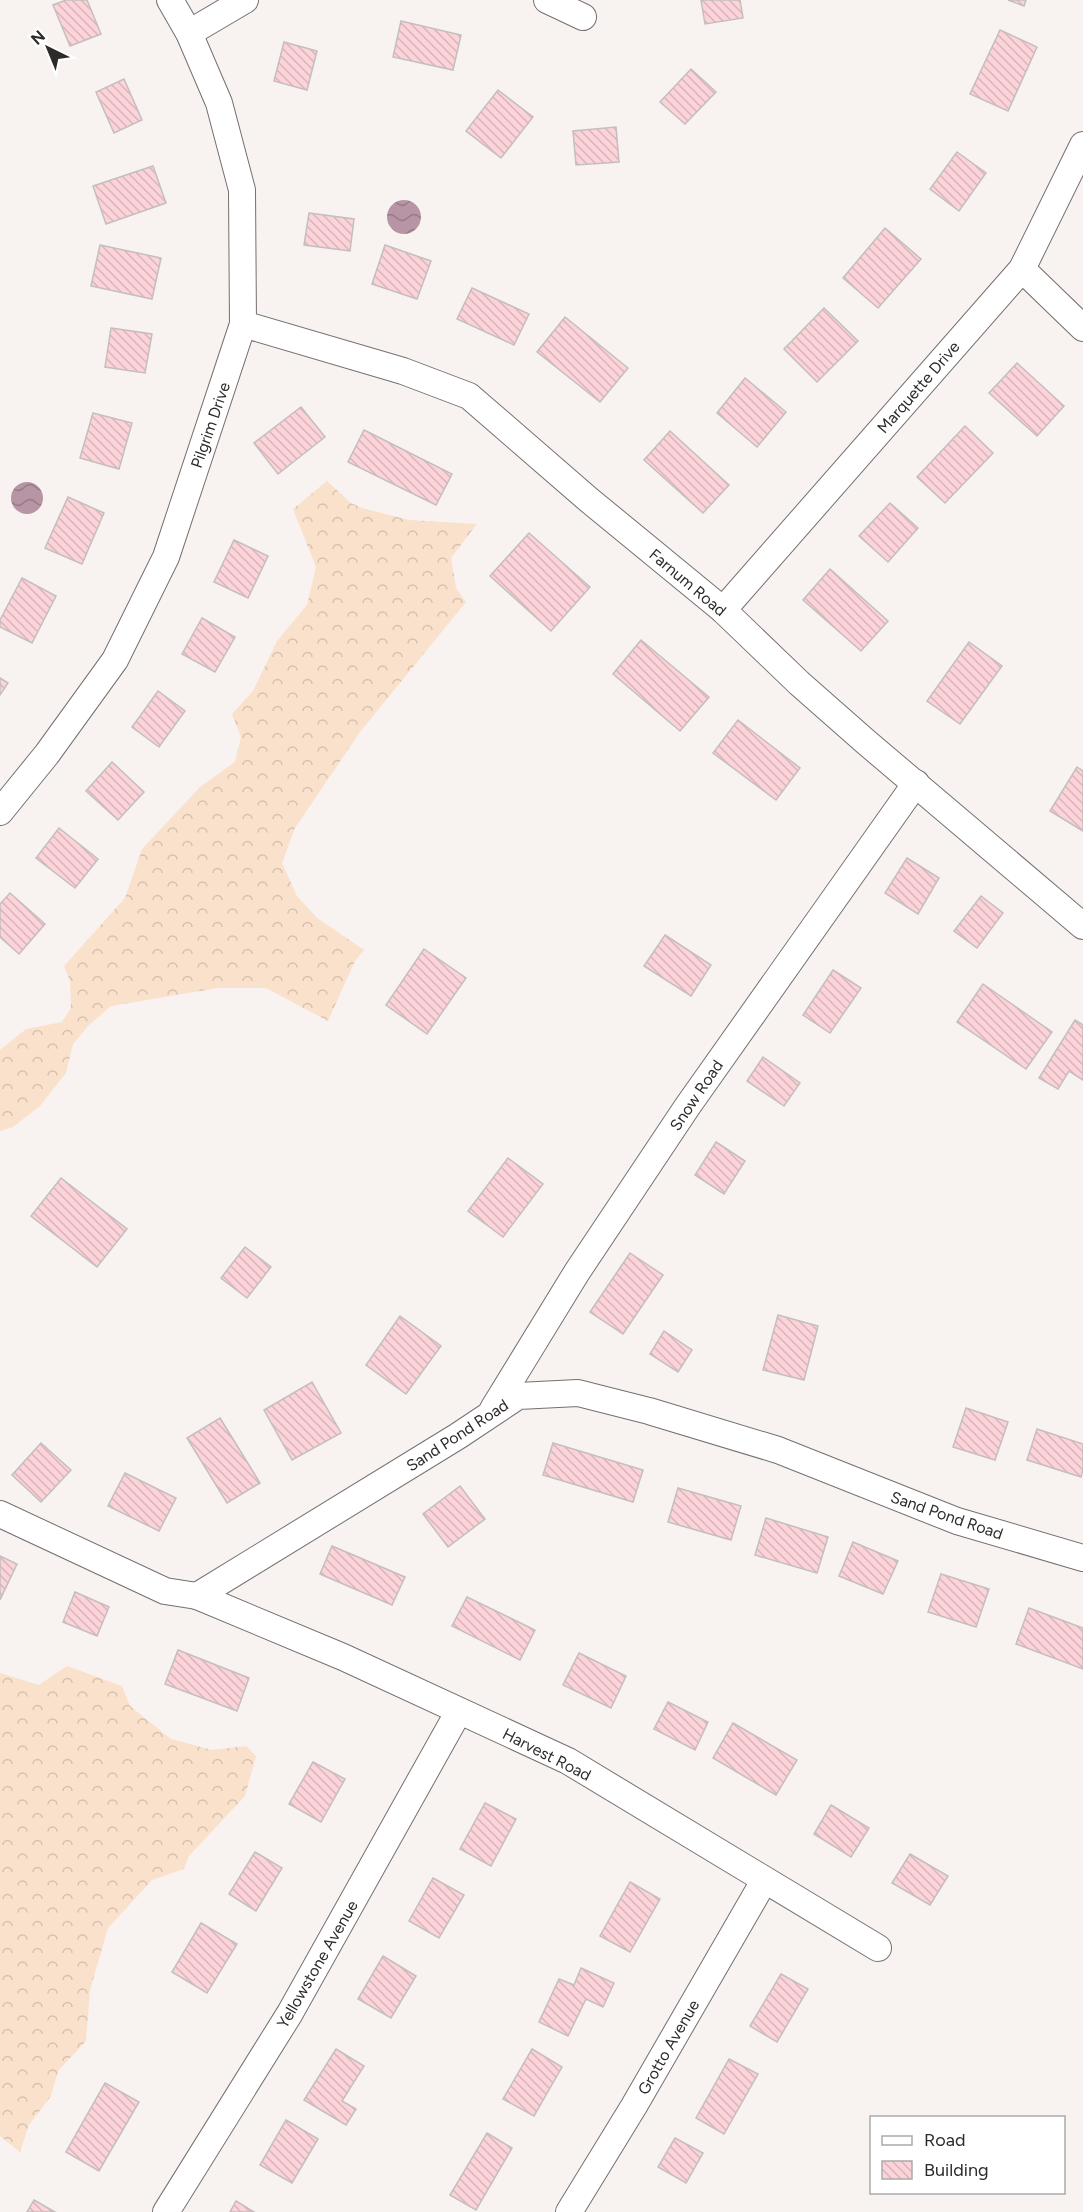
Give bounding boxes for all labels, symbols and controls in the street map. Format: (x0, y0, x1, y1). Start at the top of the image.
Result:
north arrow (18, 18, 78, 78)
text: N (27, 26, 49, 49)
street label: Marquette Drive (873, 337, 964, 437)
street label: Pilgrim Drive (187, 379, 234, 471)
street label: Farnum Road (645, 545, 730, 620)
street label: Snow Road (666, 1056, 727, 1134)
street label: Sand Pond Road (403, 1395, 512, 1475)
street label: Sand Pond Road (888, 1487, 1006, 1544)
street label: Harvest Road (499, 1724, 594, 1785)
street label: Yellowstone Avenue (273, 1897, 362, 2032)
street label: Grotto Avenue (634, 1996, 703, 2098)
legend (870, 2116, 1065, 2194)
text: Road (924, 2129, 965, 2151)
text: Building (924, 2159, 989, 2181)

